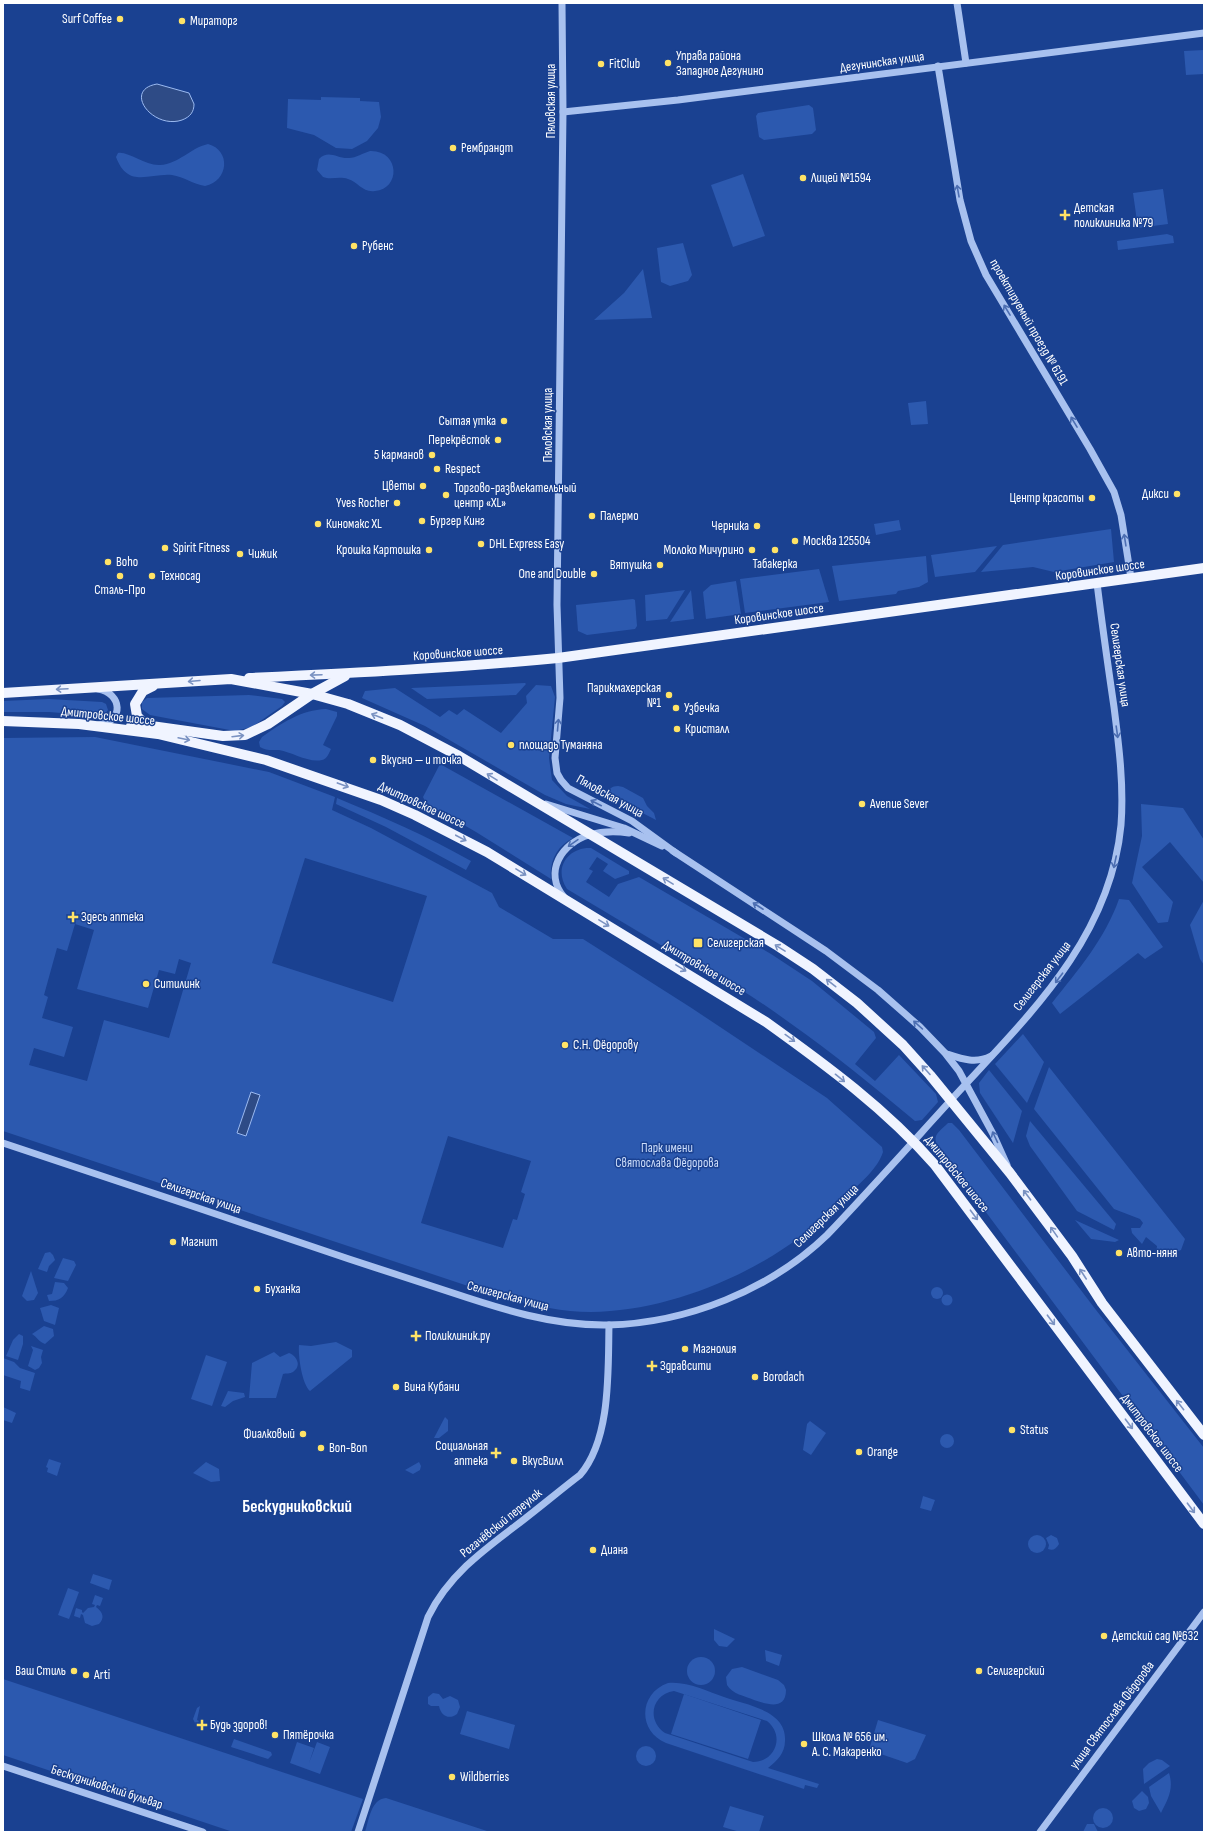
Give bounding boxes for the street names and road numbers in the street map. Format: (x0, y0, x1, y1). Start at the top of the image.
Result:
street label: Дегунинская улица (839, 48, 925, 76)
street label: Пяловская улица (543, 64, 559, 138)
street label: проектируемый проезд № 6191 (986, 256, 1072, 388)
street label: Пяловская улица (540, 388, 556, 462)
street label: Коровинское шоссе (1054, 556, 1146, 584)
street label: Коровинское шоссе (733, 600, 825, 628)
street label: Селигерская улица (1106, 622, 1134, 708)
street label: Коровинское шоссе (413, 642, 503, 664)
street label: Дмитровское шоссе (60, 703, 156, 729)
street label: Пяловская улица (573, 771, 647, 821)
street label: Дмитровское шоссе (376, 778, 468, 832)
street label: Дмитровское шоссе (659, 937, 749, 999)
street label: Селигерская улица (1010, 938, 1074, 1014)
street label: Дмитровское шоссе (921, 1132, 993, 1216)
street label: Селигерская улица (159, 1175, 243, 1217)
street label: Селигерская улица (790, 1181, 862, 1251)
street label: Селигерская улица (465, 1277, 551, 1315)
street label: Дмитровское шоссе (1117, 1391, 1187, 1475)
street label: Рогачёвский переулок (457, 1485, 545, 1561)
street label: улица Святослава Фёдорова (1066, 1658, 1158, 1772)
street label: Бескудниковский бульвар (49, 1761, 165, 1813)

